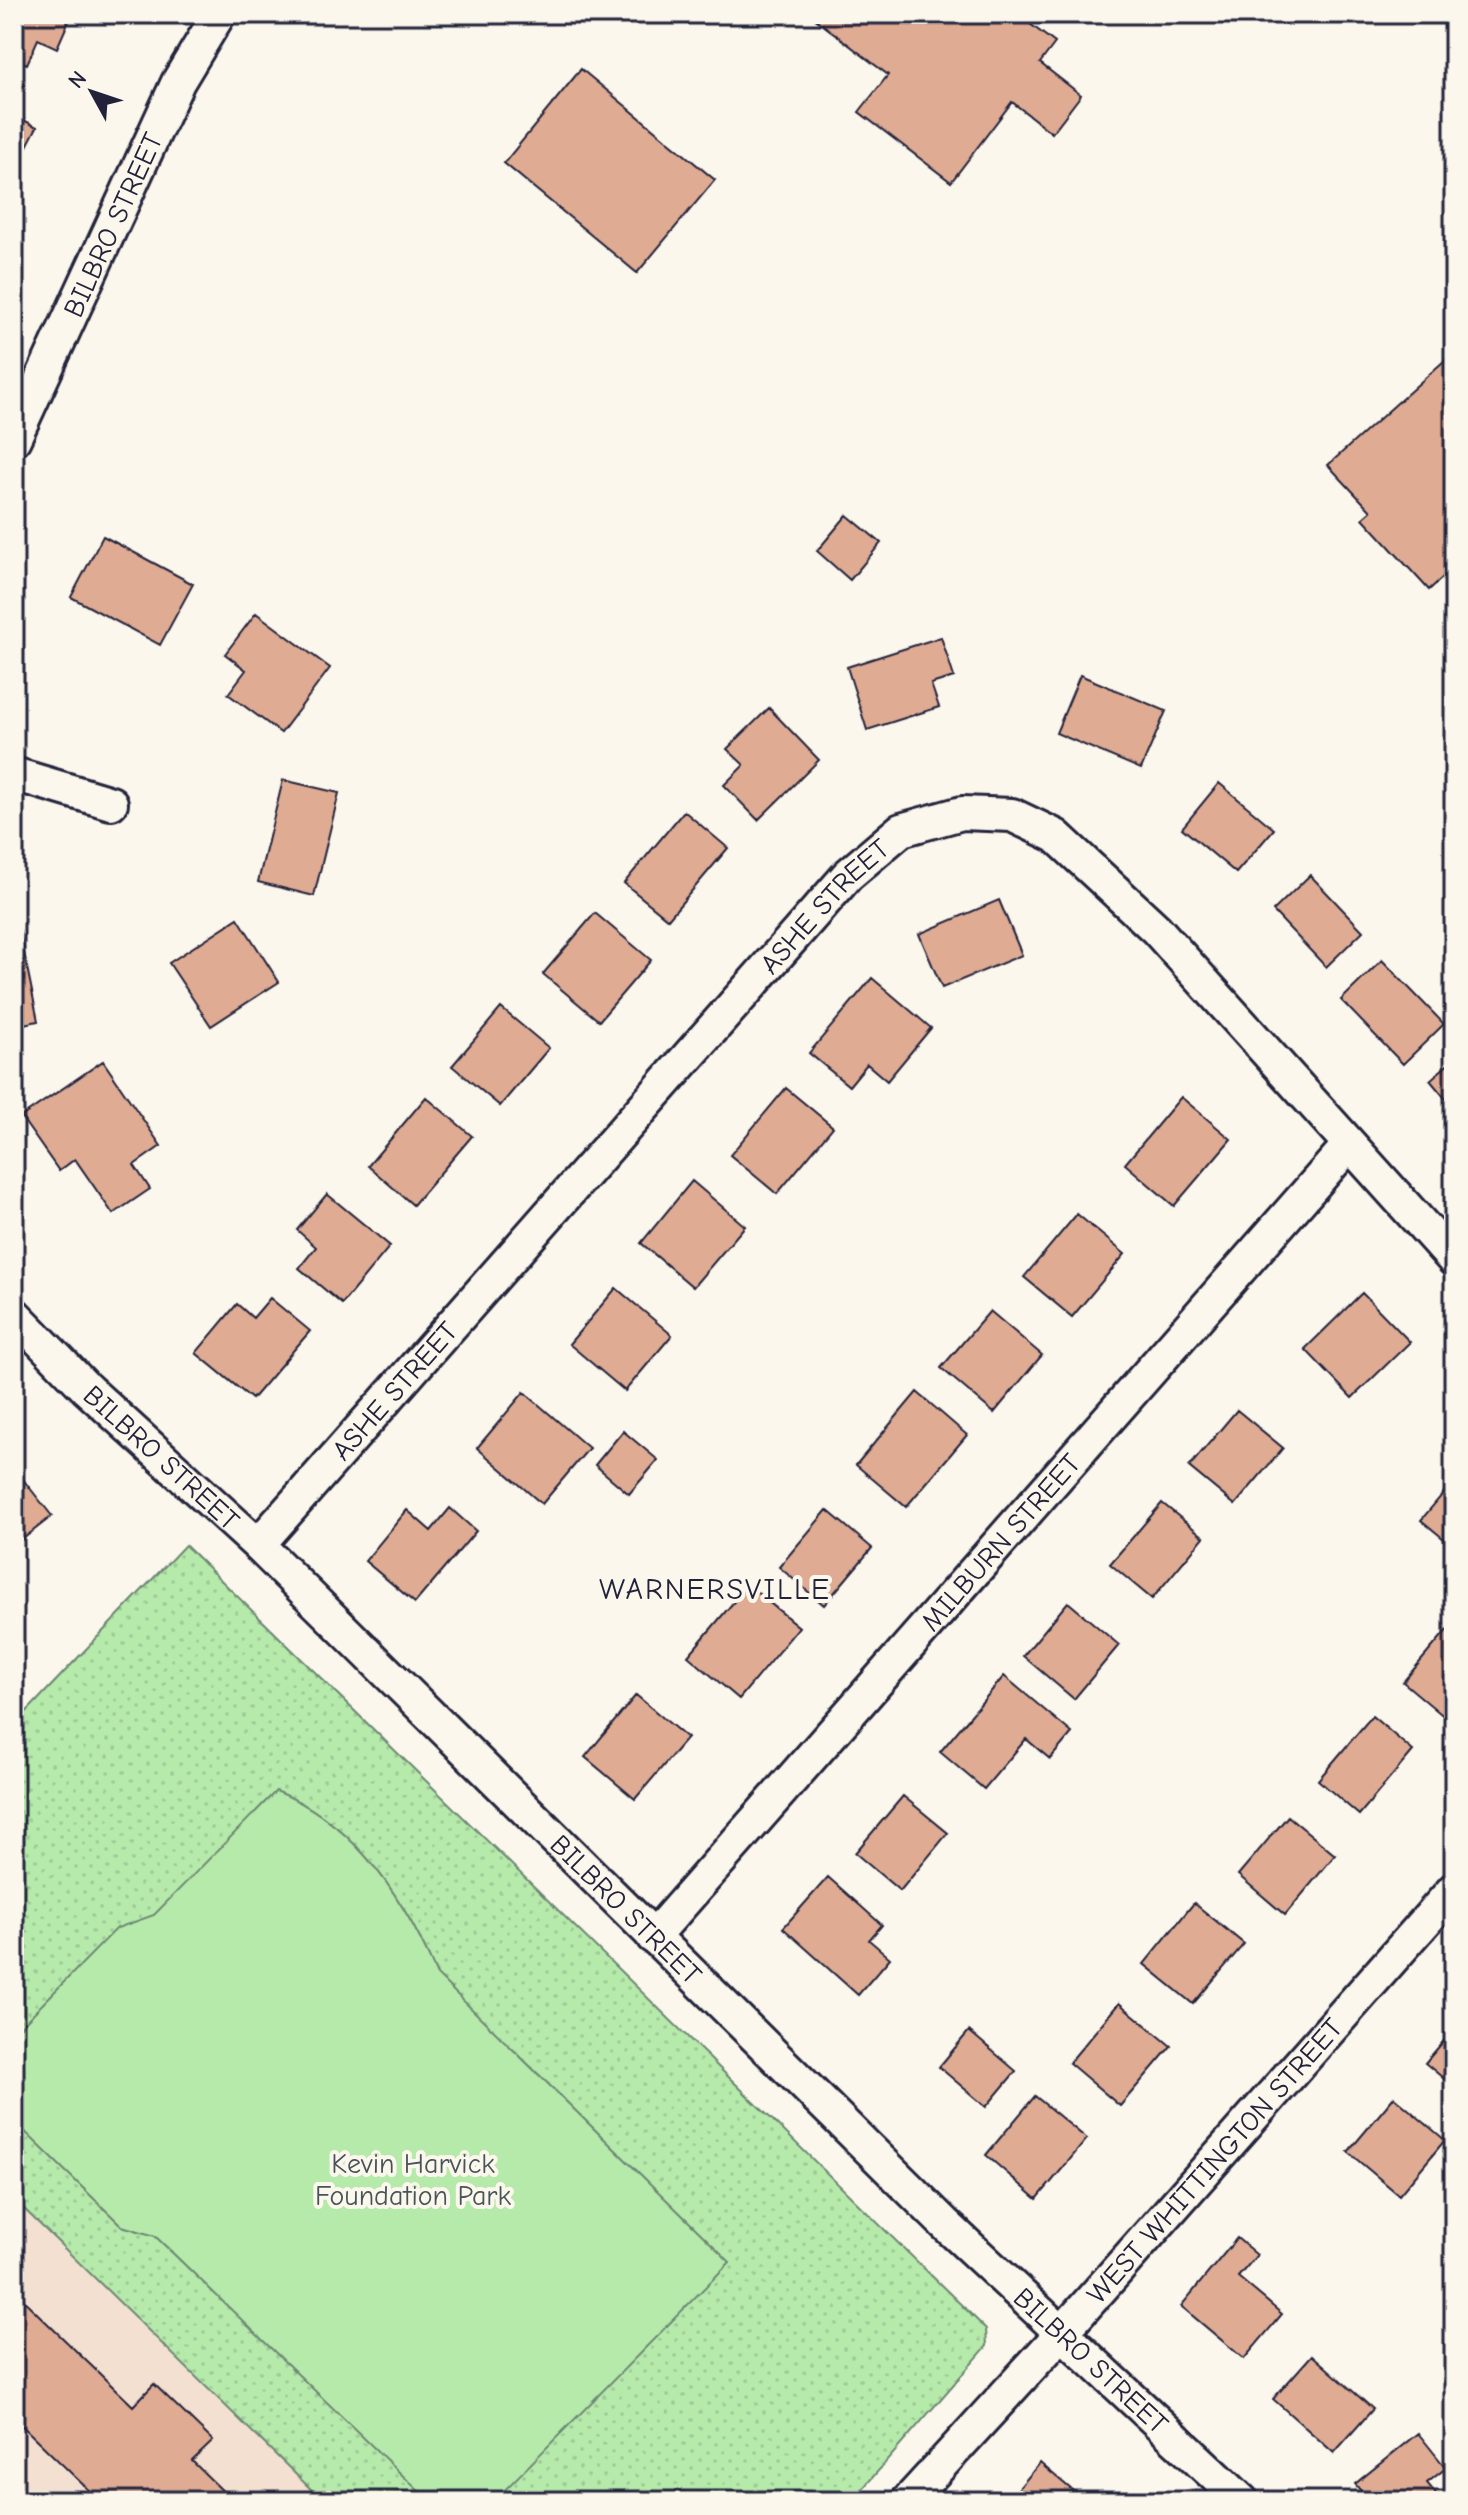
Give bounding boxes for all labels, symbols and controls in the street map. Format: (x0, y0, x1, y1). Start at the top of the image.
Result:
north arrow (52, 52, 132, 132)
text: N (63, 66, 92, 94)
street label: BILBRO STREET (57, 128, 170, 322)
street label: ASHE STREET (754, 832, 896, 980)
street label: ASHE STREET (326, 1315, 464, 1467)
street label: BILBRO STREET (77, 1379, 246, 1537)
street label: MILBURN STREET (915, 1447, 1087, 1638)
district label: WARNERSVILLE (599, 1572, 831, 1607)
street label: BILBRO STREET (544, 1828, 708, 1991)
street label: WEST WHITTINGTON STREET (1081, 2012, 1350, 2310)
park label: Kevin Harvick Foundation Park (315, 2148, 511, 2212)
street label: BILBRO STREET (1007, 2282, 1175, 2441)

